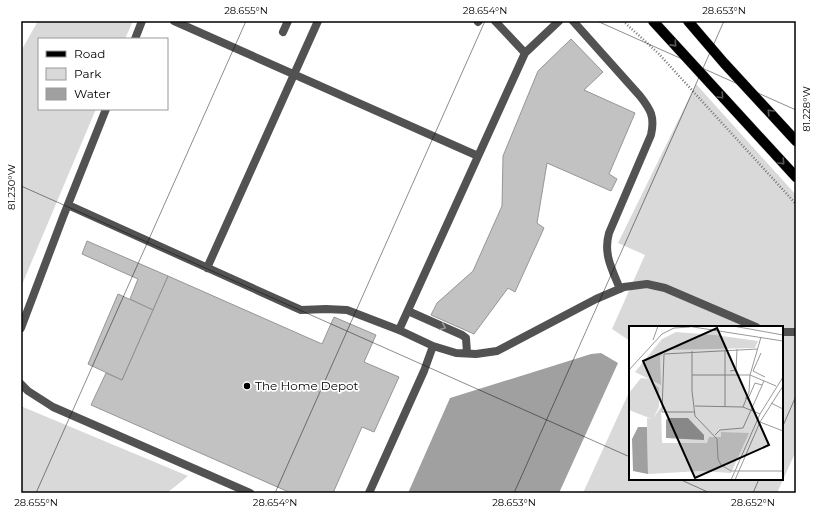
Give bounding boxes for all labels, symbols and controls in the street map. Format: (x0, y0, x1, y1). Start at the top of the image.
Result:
text: 28.655°N (224, 4, 268, 17)
text: 28.654°N (463, 4, 507, 17)
text: 28.653°N (702, 4, 746, 17)
legend (38, 38, 168, 110)
one-way arrow (669, 40, 676, 47)
text: Road (74, 46, 105, 61)
text: Park (74, 66, 102, 81)
text: Water (74, 86, 111, 101)
text: 81.228°W (800, 86, 813, 132)
one-way arrow (716, 91, 724, 99)
one-way arrow (767, 110, 774, 117)
one-way arrow (777, 157, 784, 164)
text: 81.230°W (5, 164, 18, 210)
one-way arrow (439, 322, 447, 330)
inset map (629, 326, 783, 480)
place label: The Home Depot (255, 378, 359, 393)
marker: The Home Depot (242, 381, 252, 391)
text: 28.655°N (14, 496, 58, 509)
text: 28.654°N (253, 496, 297, 509)
text: 28.653°N (492, 496, 536, 509)
text: 28.652°N (731, 496, 775, 509)

